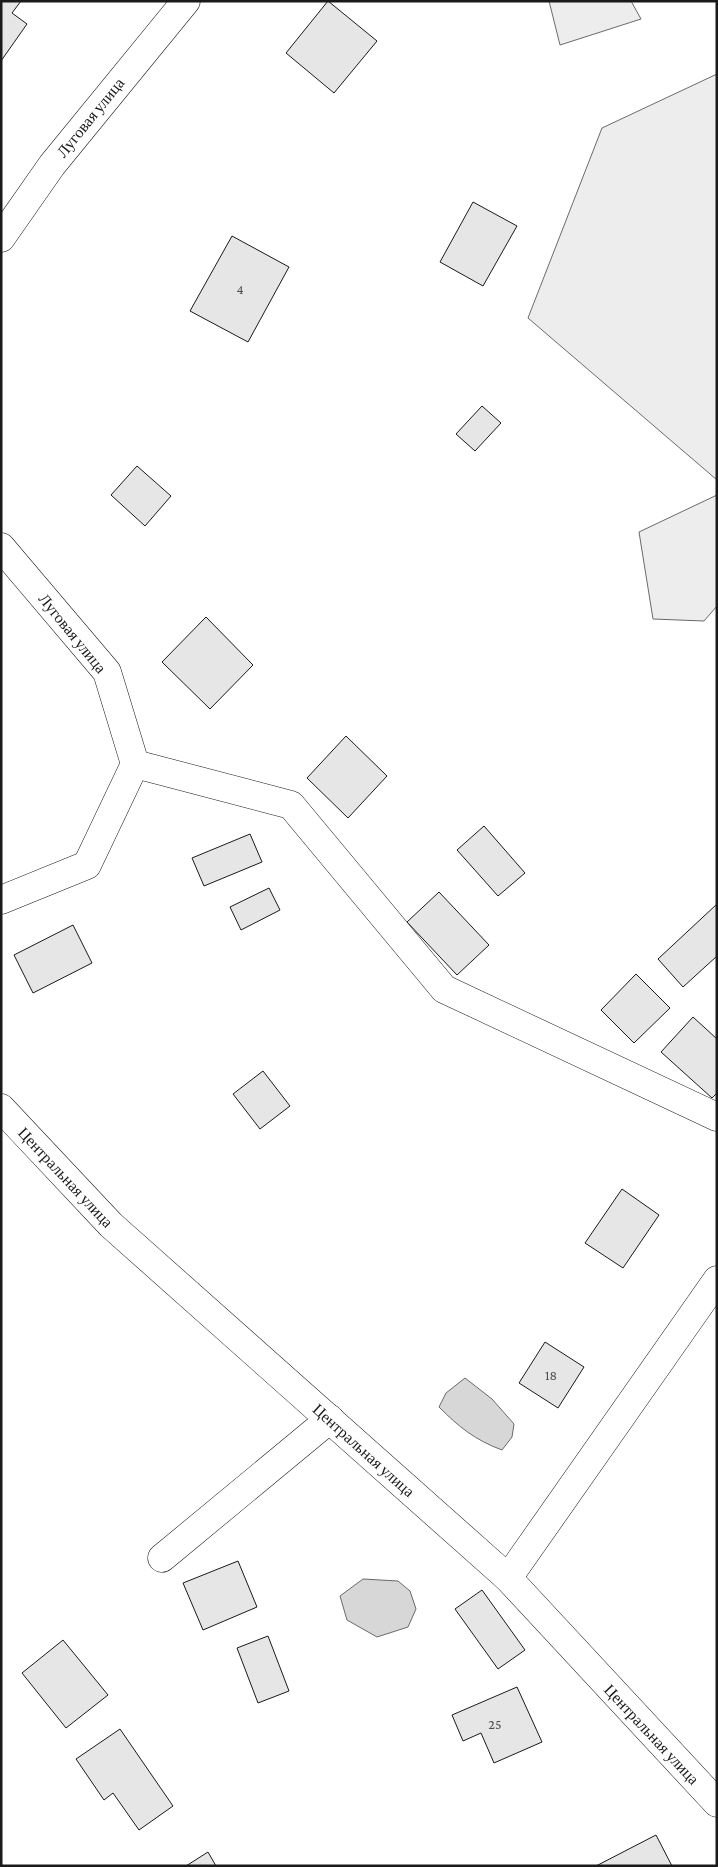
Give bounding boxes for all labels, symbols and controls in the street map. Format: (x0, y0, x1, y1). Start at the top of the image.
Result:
street label: Луговая улица (53, 74, 128, 161)
house number: 4 (236, 281, 244, 297)
street label: Луговая улица (35, 590, 110, 677)
street label: Центральная улица (14, 1124, 116, 1232)
house number: 18 (545, 1367, 557, 1383)
street label: Центральная улица (309, 1400, 418, 1501)
street label: Центральная улица (600, 1681, 702, 1789)
house number: 25 (488, 1716, 502, 1732)

